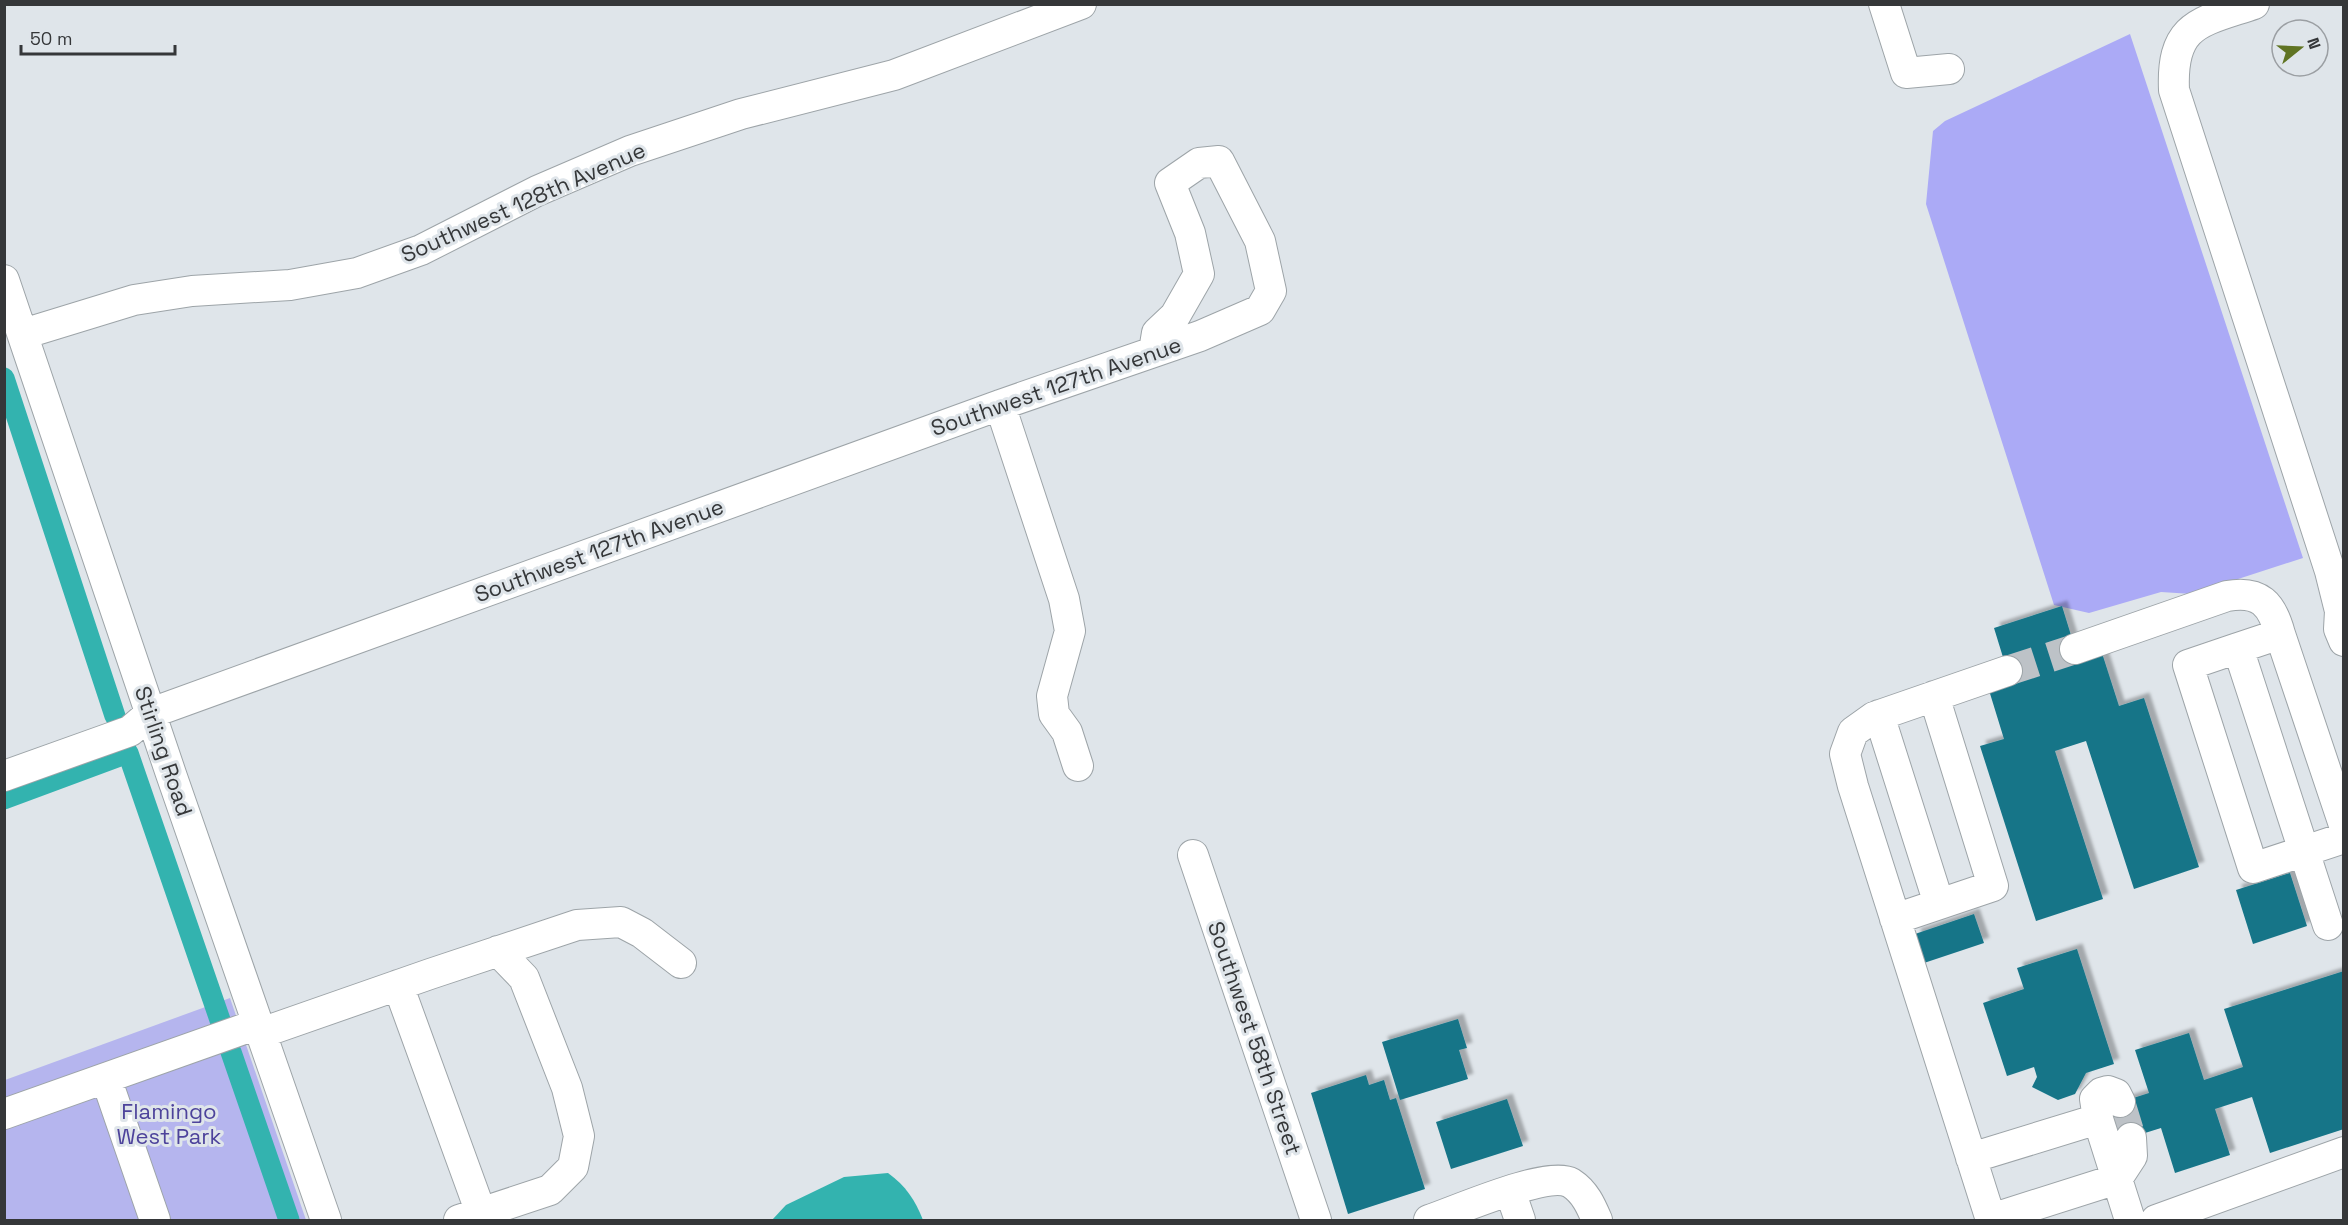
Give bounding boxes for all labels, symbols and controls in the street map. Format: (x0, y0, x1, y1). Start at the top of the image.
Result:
scale bar (21, 18, 176, 56)
north arrow (2270, 18, 2330, 78)
text: 50 m (30, 27, 72, 50)
text: N (2302, 35, 2325, 52)
street label: Southwest 128th Avenue (397, 135, 649, 269)
street label: Southwest 127th Avenue (927, 330, 1185, 442)
street label: Southwest 127th Avenue (471, 492, 727, 608)
street label: Stirling Road (129, 682, 199, 820)
street label: Southwest 58th Street (1202, 918, 1308, 1158)
park label: Flamingo West Park (117, 1097, 222, 1150)

